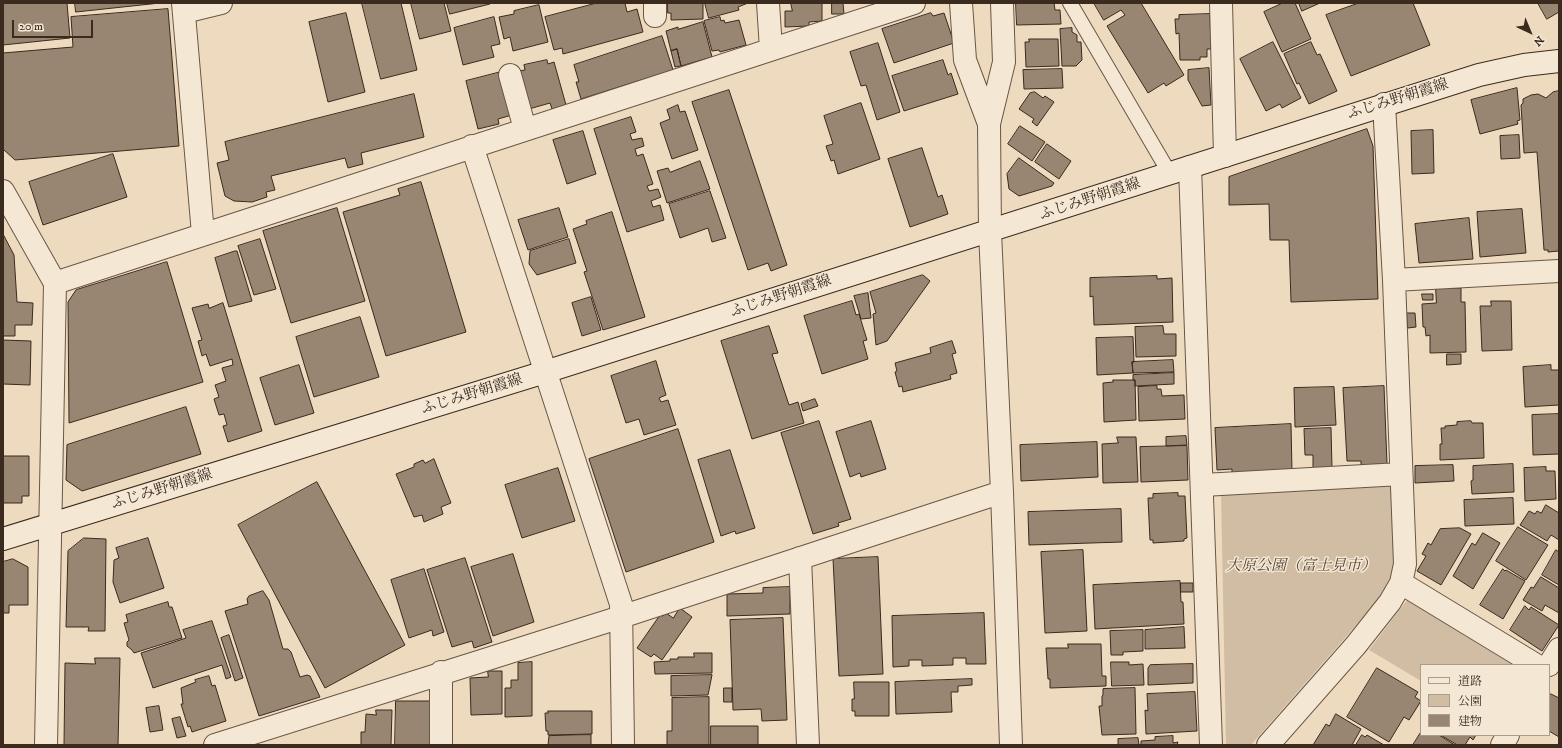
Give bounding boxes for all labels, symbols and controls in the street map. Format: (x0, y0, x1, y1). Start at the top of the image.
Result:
scale bar (14, 12, 95, 38)
north arrow (1510, 12, 1550, 52)
text: 20 m (19, 19, 43, 34)
text: N (1530, 32, 1546, 49)
street label: ふじみ野朝霞線 (1345, 76, 1451, 124)
street label: ふじみ野朝霞線 (1037, 175, 1143, 225)
street label: ふじみ野朝霞線 (728, 272, 834, 322)
street label: ふじみ野朝霞線 (419, 371, 525, 419)
street label: ふじみ野朝霞線 (109, 466, 215, 514)
park label: 大原公園（富士見市） (1226, 558, 1376, 576)
legend (1420, 664, 1550, 736)
text: 道路 (1458, 674, 1482, 689)
text: 公園 (1458, 694, 1482, 709)
text: 建物 (1458, 714, 1482, 729)

